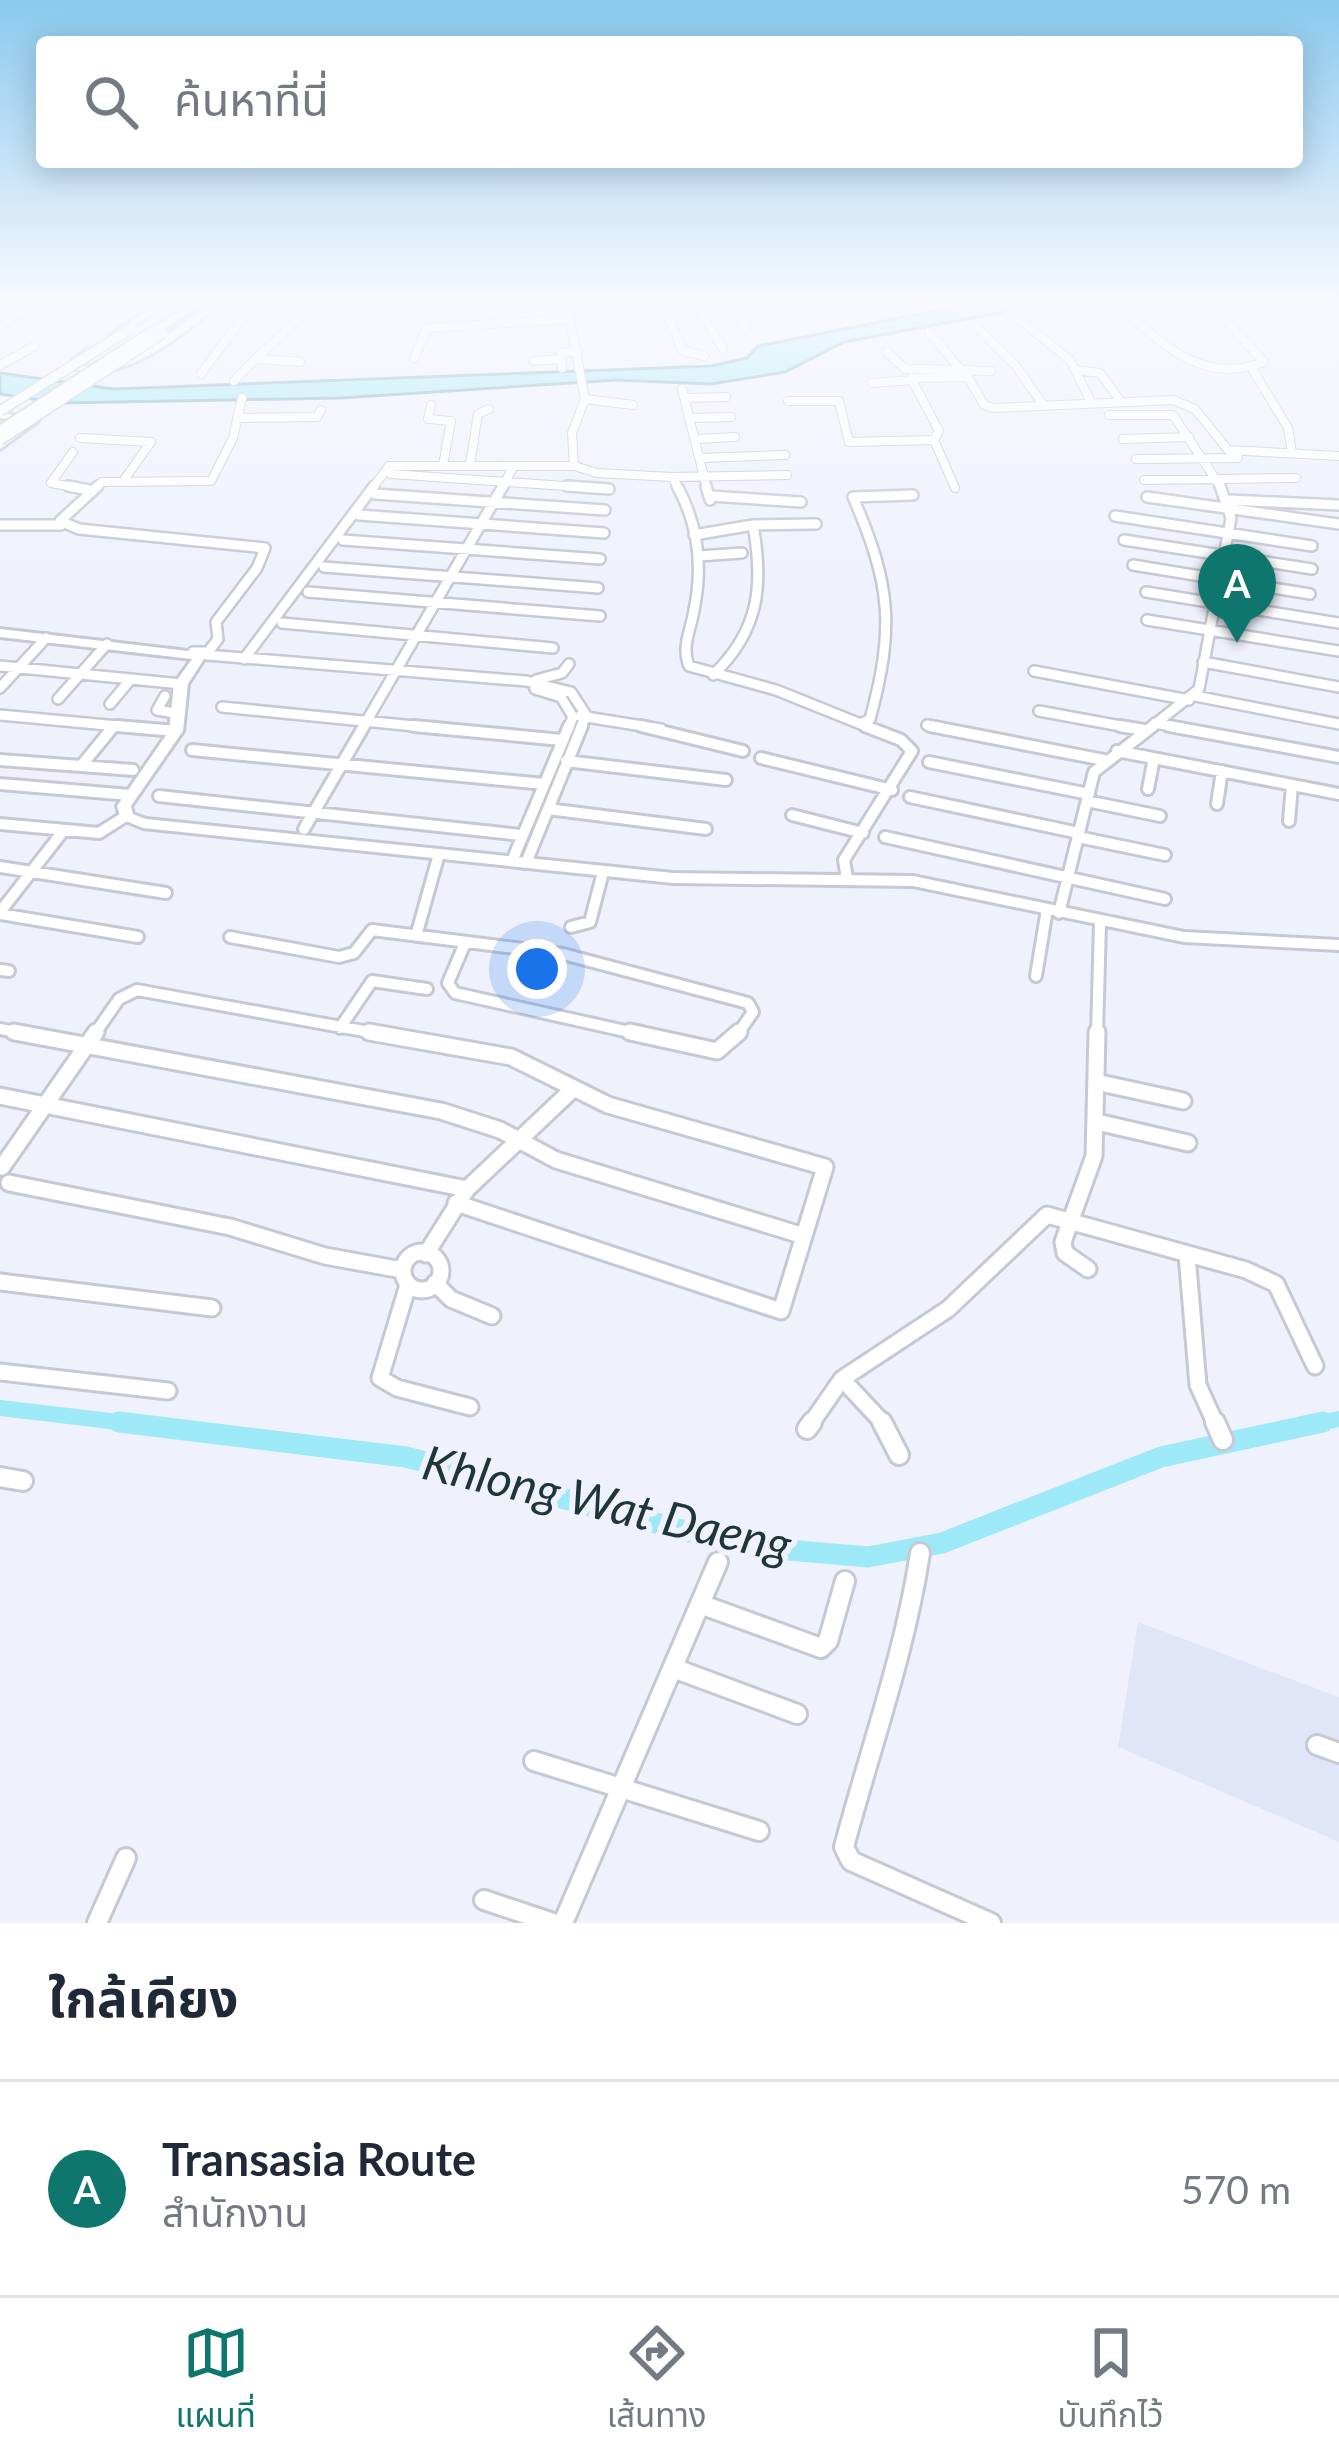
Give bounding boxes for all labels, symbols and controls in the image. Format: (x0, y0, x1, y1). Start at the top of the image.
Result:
search box (36, 36, 1303, 168)
icon: search (78, 69, 144, 135)
text: ค้นหาที่นี่ (174, 72, 329, 126)
pin: A (1198, 544, 1276, 643)
your location (507, 939, 567, 999)
water label: Khlong Wat Daeng (418, 1432, 798, 1573)
text: ใกล้เคียง (48, 1967, 238, 2028)
text: Transasia Route (162, 2132, 476, 2186)
text: A (73, 2166, 101, 2212)
text: 570 m (1181, 2166, 1291, 2212)
text: สำนักงาน (162, 2189, 308, 2235)
tab: แผนที่ (175, 2320, 256, 2442)
tab: เส้นทาง (607, 2320, 707, 2442)
tab: บันทึกไว้ (1058, 2320, 1164, 2442)

